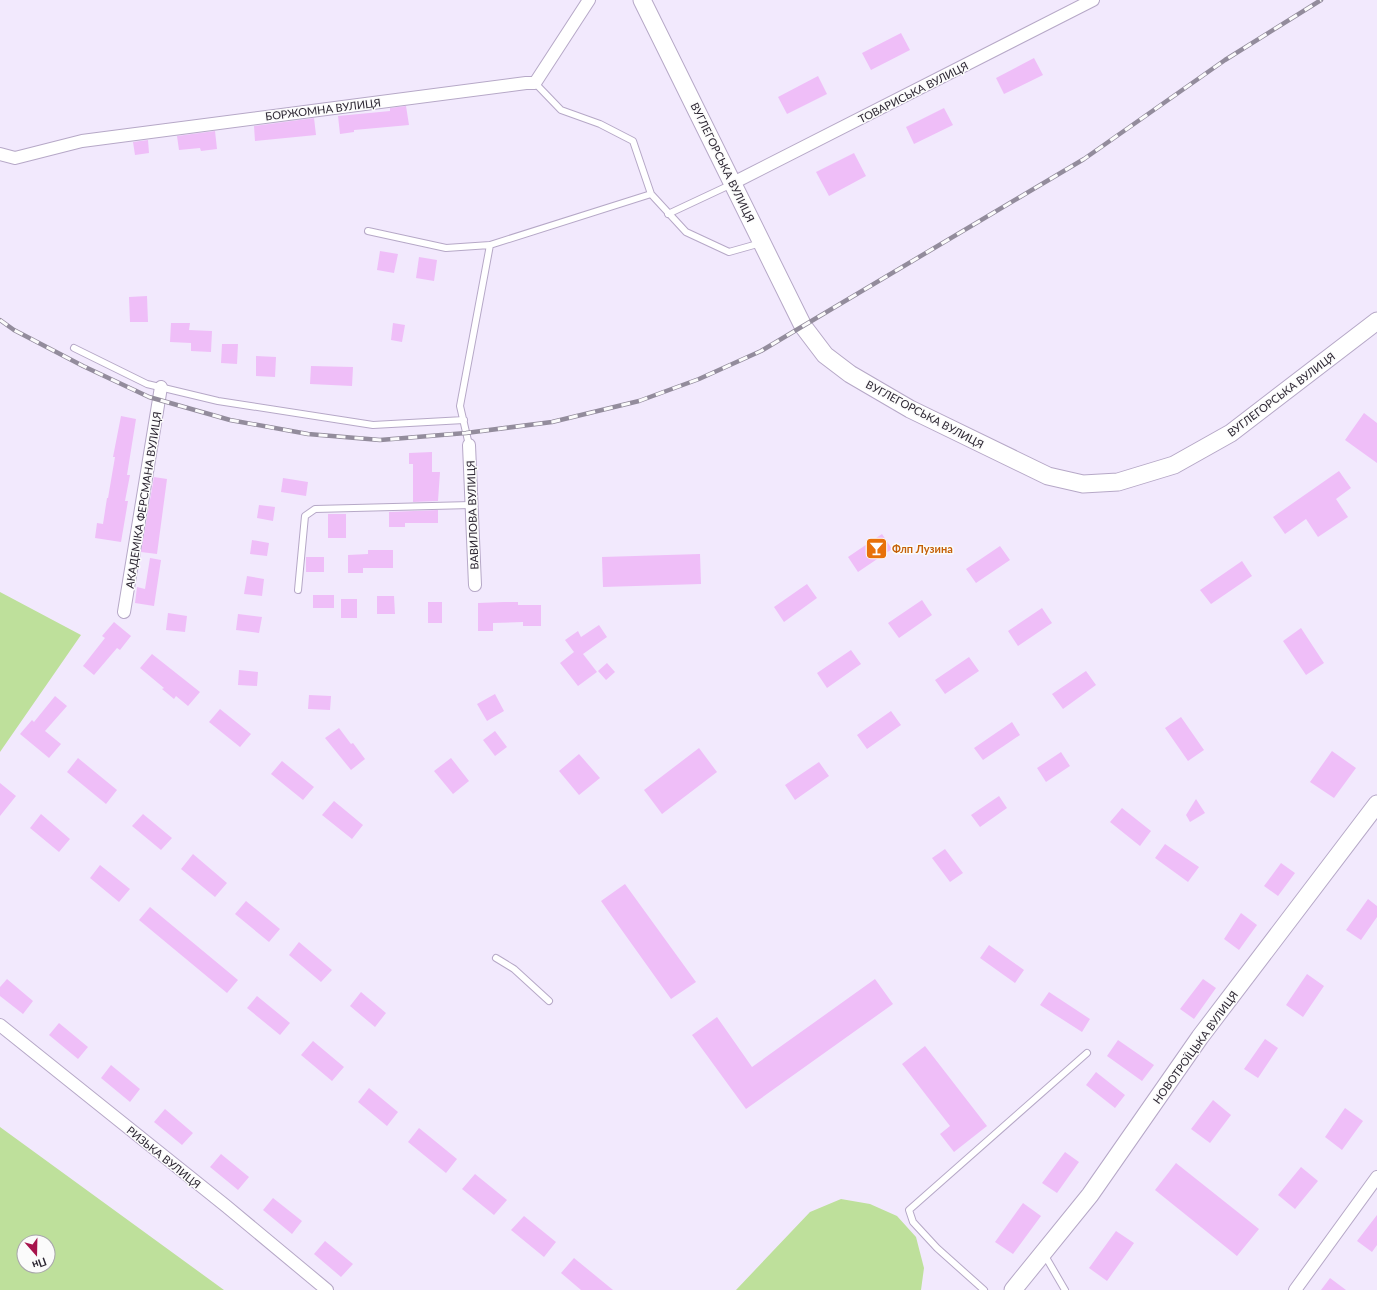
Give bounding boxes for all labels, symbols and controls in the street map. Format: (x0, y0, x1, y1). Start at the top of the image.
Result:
street label: ТОВАРИСЬКА ВУЛИЦЯ (856, 59, 970, 125)
street label: БОРЖОМНА ВУЛИЦЯ (265, 95, 381, 123)
street label: ВУГЛЕГОРСЬКА ВУЛИЦЯ (688, 100, 758, 224)
street label: ВУГЛЕГОРСЬКА ВУЛИЦЯ (1225, 349, 1337, 439)
street label: ВУГЛЕГОРСЬКА ВУЛИЦЯ (864, 377, 986, 451)
street label: АКАДЕМІКА ФЕРСМАНА ВУЛИЦЯ (123, 411, 163, 589)
street label: ВАВИЛОВА ВУЛИЦЯ (464, 460, 480, 570)
bar icon: Флп Лузина (863, 535, 889, 561)
place label: Флп Лузина (892, 542, 953, 555)
street label: НОВОТРОЇЦЬКА ВУЛИЦЯ (1150, 988, 1240, 1106)
street label: РИЗЬКА ВУЛИЦЯ (125, 1123, 203, 1191)
north arrow (16, 1234, 56, 1274)
text: Пн (31, 1255, 49, 1272)

